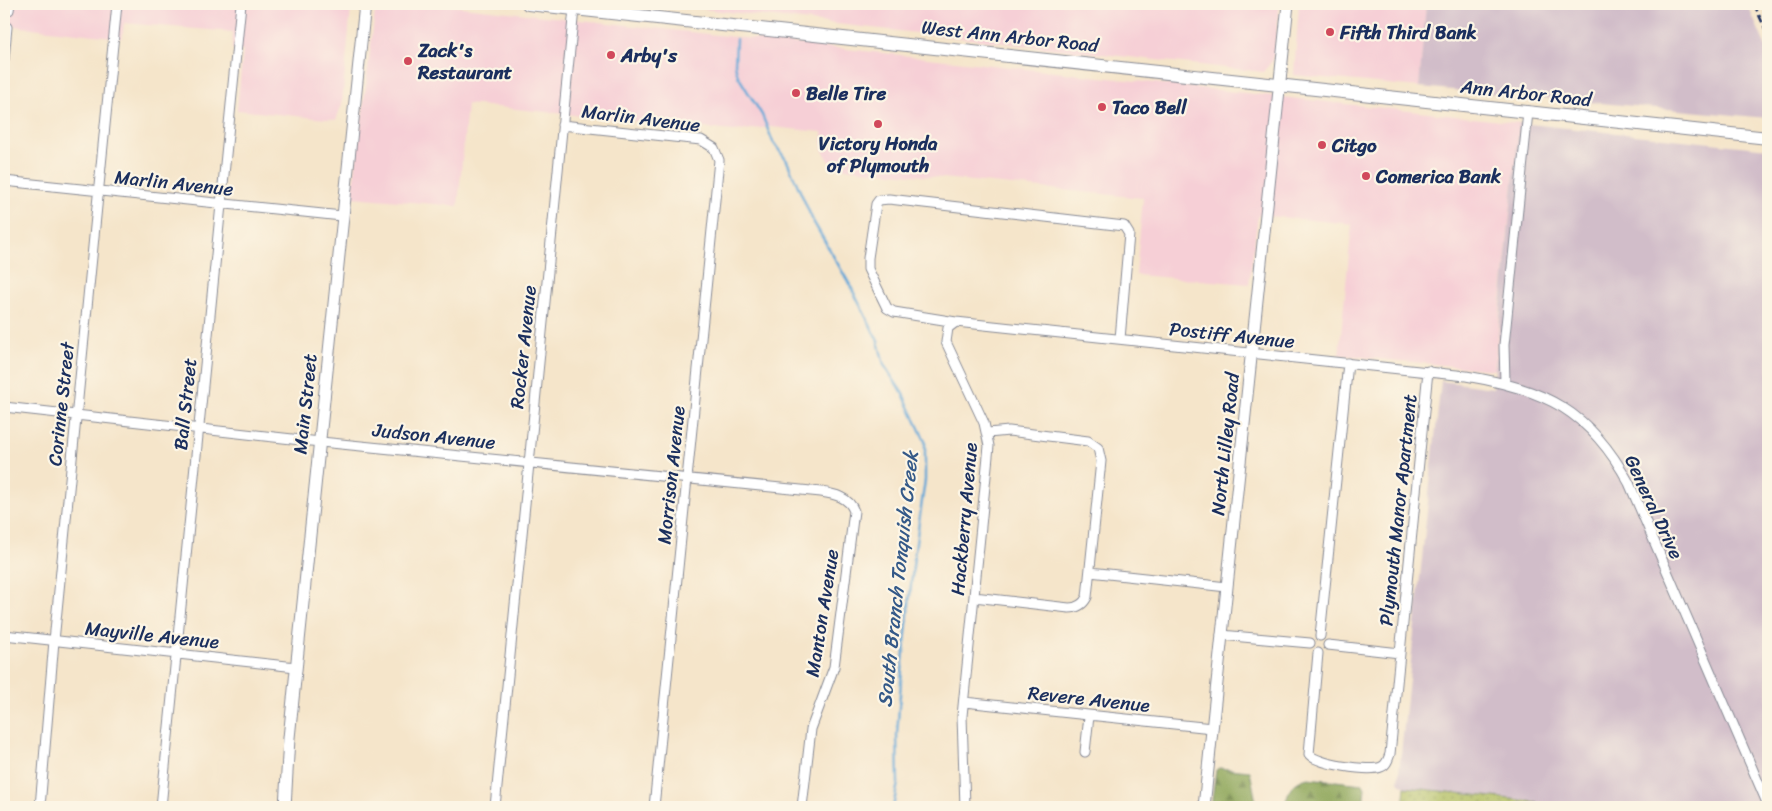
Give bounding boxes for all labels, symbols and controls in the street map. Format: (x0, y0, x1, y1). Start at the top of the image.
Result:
street label: West Ann Arbor Road (920, 10, 1101, 62)
place label: Fifth Third Bank (1339, 16, 1477, 49)
marker: Fifth Third Bank (1324, 26, 1336, 38)
place label: Zack's Restaurant (417, 34, 513, 89)
place label: Arby's (620, 39, 678, 72)
marker: Arby's (605, 49, 617, 61)
marker: Zack's Restaurant (402, 55, 414, 67)
street label: Ann Arbor Road (1458, 70, 1595, 116)
place label: Belle Tire (806, 77, 886, 110)
marker: Belle Tire (790, 87, 802, 99)
place label: Taco Bell (1112, 91, 1187, 124)
street label: Marlin Avenue (580, 94, 702, 142)
marker: Taco Bell (1096, 101, 1108, 113)
marker: Victory Honda of Plymouth (872, 118, 884, 130)
place label: Victory Honda of Plymouth (818, 127, 938, 182)
place label: Citgo (1331, 129, 1377, 162)
marker: Citgo (1316, 139, 1328, 151)
street label: Marlin Avenue (113, 160, 235, 206)
place label: Comerica Bank (1375, 160, 1502, 193)
marker: Comerica Bank (1360, 170, 1372, 182)
street label: Rocker Avenue (500, 283, 546, 410)
street label: Postiff Avenue (1168, 312, 1297, 358)
street label: Corinne Street (38, 339, 84, 468)
street label: Main Street (283, 352, 327, 456)
street label: Ball Street (164, 356, 206, 452)
street label: North Lilley Road (1201, 369, 1249, 517)
street label: Plymouth Manor Apartment (1369, 393, 1427, 627)
street label: Morrison Avenue (647, 404, 695, 546)
street label: Judson Avenue (370, 413, 497, 459)
street label: Hackberry Avenue (941, 441, 987, 597)
water label: South Branch Tonquish Creek (867, 448, 929, 709)
street label: General Drive (1615, 449, 1693, 565)
street label: Manton Avenue (796, 546, 848, 679)
street label: Mayville Avenue (83, 612, 221, 658)
street label: Revere Avenue (1026, 676, 1152, 722)

